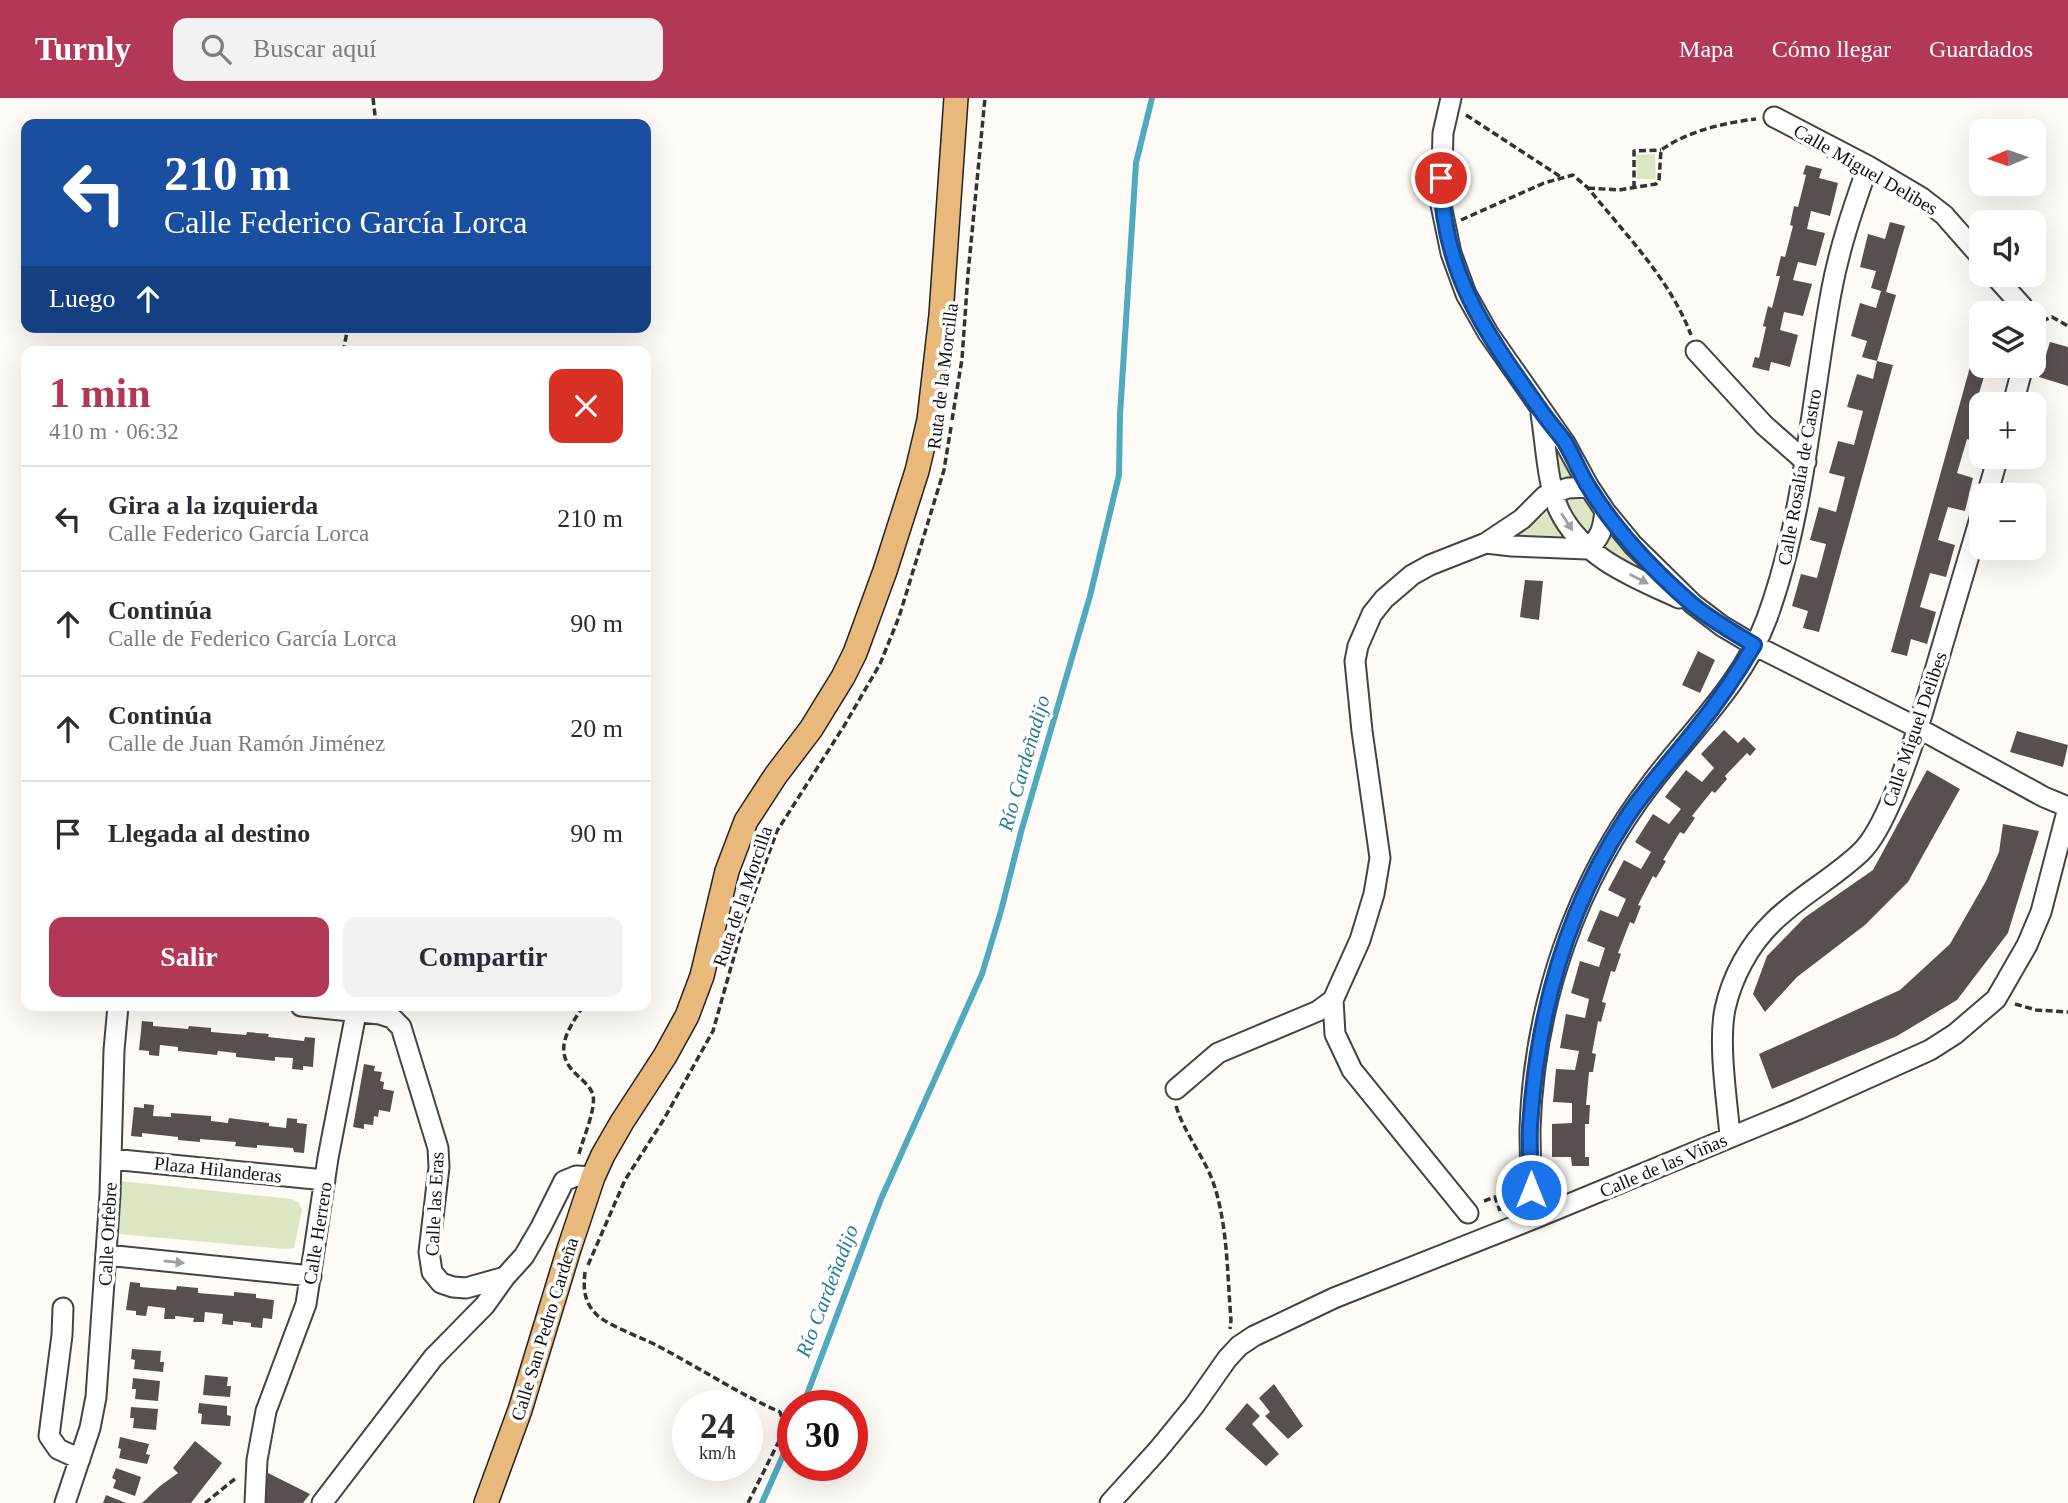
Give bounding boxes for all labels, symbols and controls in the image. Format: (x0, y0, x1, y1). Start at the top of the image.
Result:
search box (173, 18, 663, 81)
icon: search (197, 30, 235, 68)
text: Turnly (35, 31, 131, 67)
text: Buscar aquí (253, 34, 376, 63)
text: Mapa (1679, 36, 1734, 62)
text: Cómo llegar (1772, 36, 1891, 62)
text: Guardados (1929, 36, 2033, 62)
north arrow (1969, 119, 2046, 196)
map controls (1969, 119, 2046, 560)
street label: Calle Miguel Delibes (1790, 120, 1941, 219)
text: 210 m (164, 146, 291, 201)
icon: left (49, 147, 140, 238)
pin (1411, 148, 1471, 208)
icon: arrive (1422, 159, 1460, 197)
text: Calle Federico García Lorca (164, 204, 527, 240)
button: sound (1969, 210, 2046, 287)
icon: ahead (129, 280, 167, 318)
text: Luego (49, 284, 115, 313)
street label: Ruta de la Morcilla (923, 301, 962, 450)
button: layers (1969, 301, 2046, 378)
button: close (549, 369, 623, 443)
text: 1 min (49, 370, 151, 416)
street label: Calle Rosalía de Castro (1774, 387, 1825, 567)
button: + (1969, 392, 2046, 469)
text: 410 m · 06:32 (49, 419, 179, 444)
button: − (1969, 483, 2046, 560)
text: Gira a la izquierda (108, 491, 318, 520)
icon: left (49, 500, 87, 538)
text: 210 m (557, 504, 623, 533)
one-way arrow (1560, 512, 1573, 532)
text: Calle Federico García Lorca (108, 521, 369, 546)
one-way arrow (1629, 573, 1649, 584)
text: Continúa (108, 596, 212, 625)
icon: ahead (49, 605, 87, 643)
text: 90 m (570, 609, 623, 638)
text: Calle de Federico García Lorca (108, 626, 397, 651)
street label: Calle Miguel Delibes (1878, 649, 1951, 809)
water label: Río Cardeñadijo (993, 692, 1055, 834)
text: Continúa (108, 701, 212, 730)
icon: ahead (49, 710, 87, 748)
text: 20 m (570, 714, 623, 743)
text: Calle de Juan Ramón Jiménez (108, 731, 385, 756)
icon: arrive (49, 815, 87, 853)
text: Llegada al destino (108, 819, 310, 848)
text: 90 m (570, 819, 623, 848)
street label: Ruta de la Morcilla (709, 823, 777, 969)
button: Salir (49, 917, 329, 997)
button: Compartir (343, 917, 623, 997)
street label: Calle de las Viñas (1596, 1129, 1730, 1202)
street label: Calle las Eras (421, 1151, 448, 1257)
street label: Plaza Hilanderas (153, 1152, 283, 1187)
position arrow (1494, 1153, 1568, 1227)
street label: Calle Herrero (299, 1180, 336, 1286)
street label: Calle Orfebre (94, 1182, 121, 1286)
water label: Río Cardeñadijo (790, 1221, 863, 1361)
street label: Calle San Pedro Cardeña (507, 1234, 583, 1423)
one-way arrow (164, 1256, 186, 1267)
speed limit sign: 30 (777, 1390, 868, 1481)
text: 24 (700, 1407, 735, 1446)
text: km/h (699, 1443, 736, 1463)

